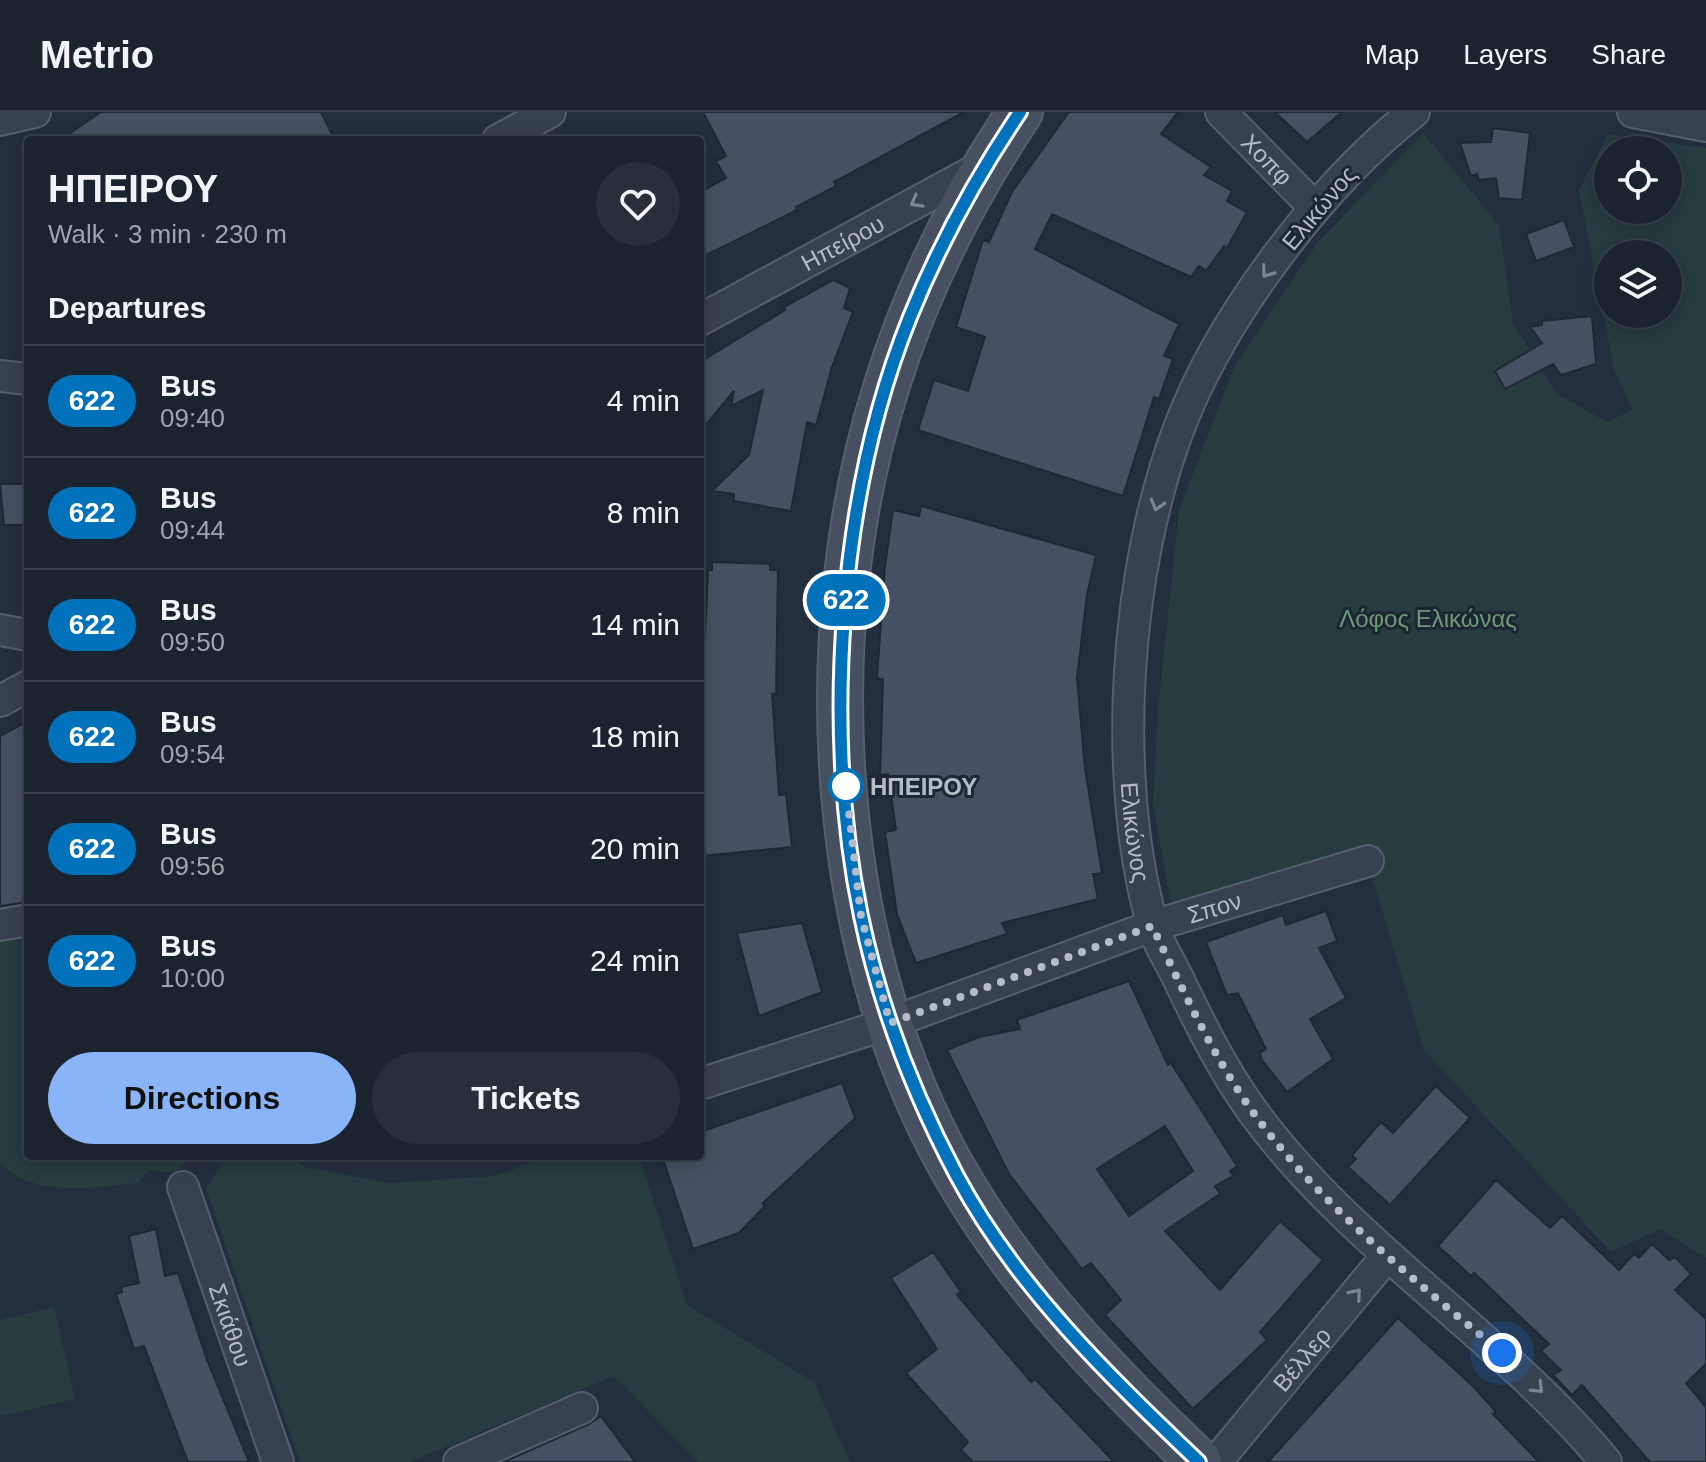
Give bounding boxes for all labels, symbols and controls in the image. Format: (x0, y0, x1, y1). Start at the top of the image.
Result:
text: Metrio (40, 34, 154, 76)
text: Map (1365, 39, 1419, 70)
text: Layers (1463, 39, 1547, 70)
text: Share (1591, 39, 1666, 70)
street label: Χοπφ (1236, 128, 1298, 190)
map controls (1594, 136, 1682, 328)
button: locate (1594, 136, 1682, 224)
street label: Ελικώνος (1276, 161, 1362, 255)
button: heart (596, 162, 680, 246)
text: ΗΠΕΙΡΟΥ (48, 168, 218, 210)
one-way arrow (911, 192, 925, 208)
street label: Ηπείρου (796, 209, 888, 276)
text: Walk · 3 min · 230 m (48, 219, 287, 249)
button: layers (1594, 240, 1682, 328)
one-way arrow (1262, 263, 1276, 278)
text: Departures (48, 291, 206, 324)
text: Bus (160, 369, 217, 402)
text: 4 min (607, 384, 680, 417)
text: 622 (69, 385, 115, 416)
text: 09:40 (160, 403, 225, 433)
text: Bus (160, 481, 217, 514)
text: 8 min (607, 496, 680, 529)
text: 622 (69, 497, 115, 528)
one-way arrow (1149, 498, 1166, 512)
text: 09:44 (160, 515, 225, 545)
line badge: 622 (800, 574, 892, 626)
text: 622 (823, 584, 869, 615)
text: Bus (160, 593, 217, 626)
park label: Λόφος Ελικώνας (1339, 605, 1517, 632)
text: 14 min (590, 608, 680, 641)
text: 622 (69, 609, 115, 640)
text: 09:50 (160, 627, 225, 657)
text: Bus (160, 705, 217, 738)
text: 18 min (590, 720, 680, 753)
text: 622 (69, 721, 115, 752)
text: 09:54 (160, 739, 225, 769)
marker: ΗΠΕΙΡΟΥ (829, 769, 863, 803)
place label: ΗΠΕΙΡΟΥ (870, 773, 977, 800)
street label: Ελικώνος (1116, 781, 1155, 885)
text: Bus (160, 817, 217, 850)
text: 20 min (590, 832, 680, 865)
text: 622 (69, 833, 115, 864)
text: 09:56 (160, 851, 225, 881)
street label: Σπον (1184, 886, 1245, 928)
text: Bus (160, 929, 217, 962)
text: 24 min (590, 944, 680, 977)
text: 622 (69, 945, 115, 976)
text: 10:00 (160, 963, 225, 993)
button: Directions (48, 1052, 356, 1144)
button: Tickets (372, 1052, 680, 1144)
street label: Σκιάθου (204, 1280, 257, 1370)
one-way arrow (1346, 1289, 1360, 1304)
street label: Βέλλερ (1267, 1321, 1336, 1396)
your location (1482, 1333, 1522, 1373)
one-way arrow (1529, 1379, 1543, 1393)

